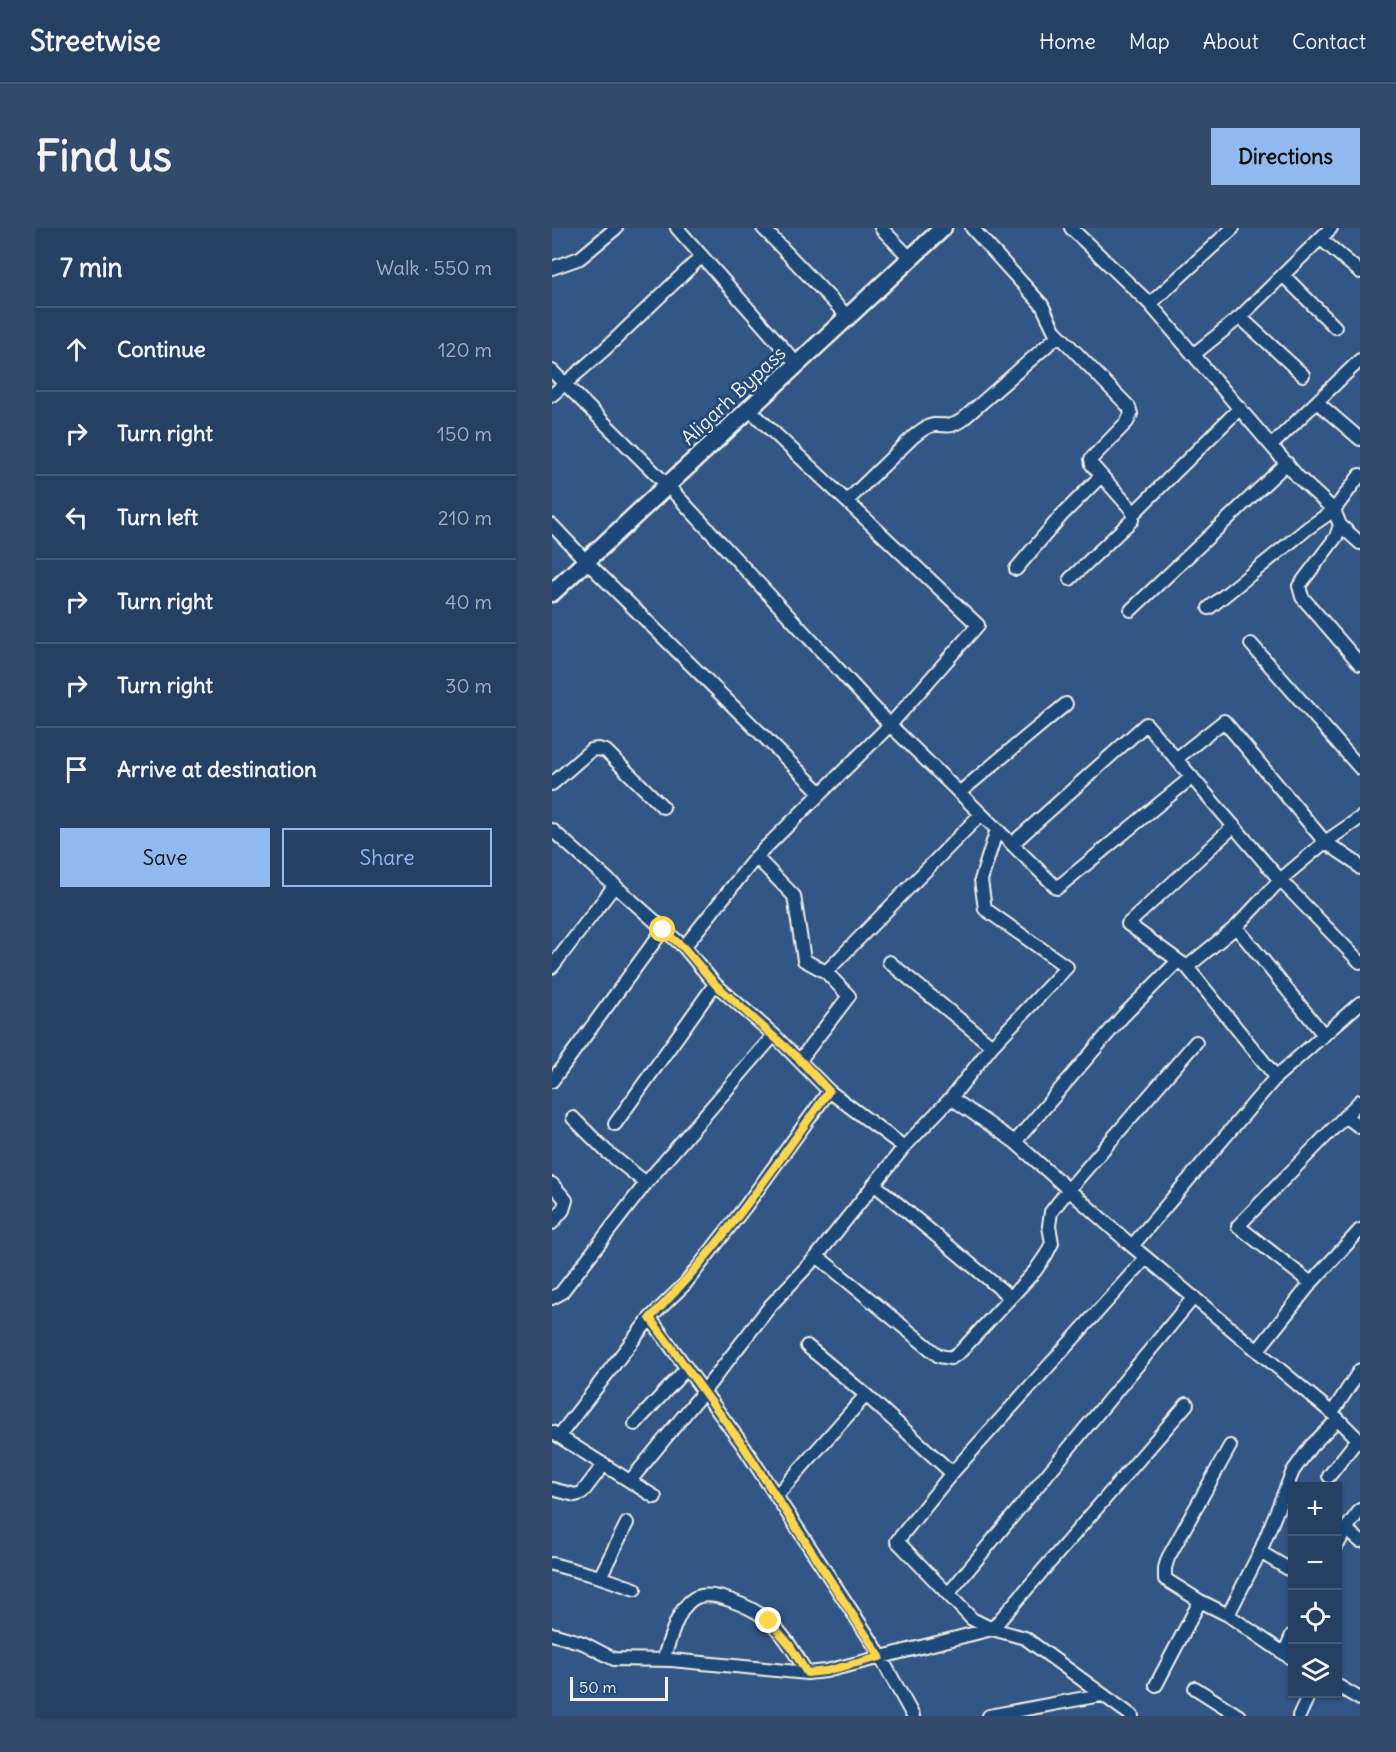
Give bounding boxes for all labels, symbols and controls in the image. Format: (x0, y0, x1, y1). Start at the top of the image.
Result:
text: Streetwise (30, 23, 161, 59)
text: Home (1039, 28, 1096, 55)
text: Map (1129, 28, 1170, 55)
text: About (1203, 28, 1259, 55)
text: Contact (1292, 28, 1366, 55)
button: Directions (1211, 128, 1360, 185)
text: Find us (36, 130, 172, 182)
text: 7 min (60, 251, 123, 284)
text: Walk · 550 m (376, 255, 492, 280)
icon: ahead (60, 333, 93, 366)
text: Continue (117, 335, 206, 363)
text: 120 m (438, 337, 492, 362)
street label: Aligarh Bypass (675, 340, 791, 450)
icon: right (60, 417, 93, 450)
text: Turn right (117, 419, 213, 447)
text: 150 m (437, 421, 492, 446)
icon: left (60, 501, 93, 534)
text: Turn left (117, 503, 198, 531)
text: 210 m (438, 505, 492, 530)
icon: right (60, 585, 93, 618)
text: Turn right (117, 587, 213, 615)
text: 40 m (445, 589, 492, 614)
icon: right (60, 669, 93, 702)
text: Turn right (117, 671, 213, 699)
text: 30 m (445, 673, 492, 698)
icon: arrive (60, 753, 93, 786)
text: Arrive at destination (117, 755, 317, 783)
button: Save (60, 828, 270, 887)
button: Share (282, 828, 492, 887)
route start (649, 916, 675, 942)
map controls (1288, 1482, 1342, 1698)
button: + (1288, 1482, 1342, 1536)
button: − (1288, 1536, 1342, 1590)
button: locate (1288, 1590, 1342, 1644)
route end (755, 1607, 781, 1633)
button: layers (1288, 1644, 1342, 1698)
scale bar (570, 1674, 668, 1702)
text: 50 m (579, 1677, 617, 1697)

